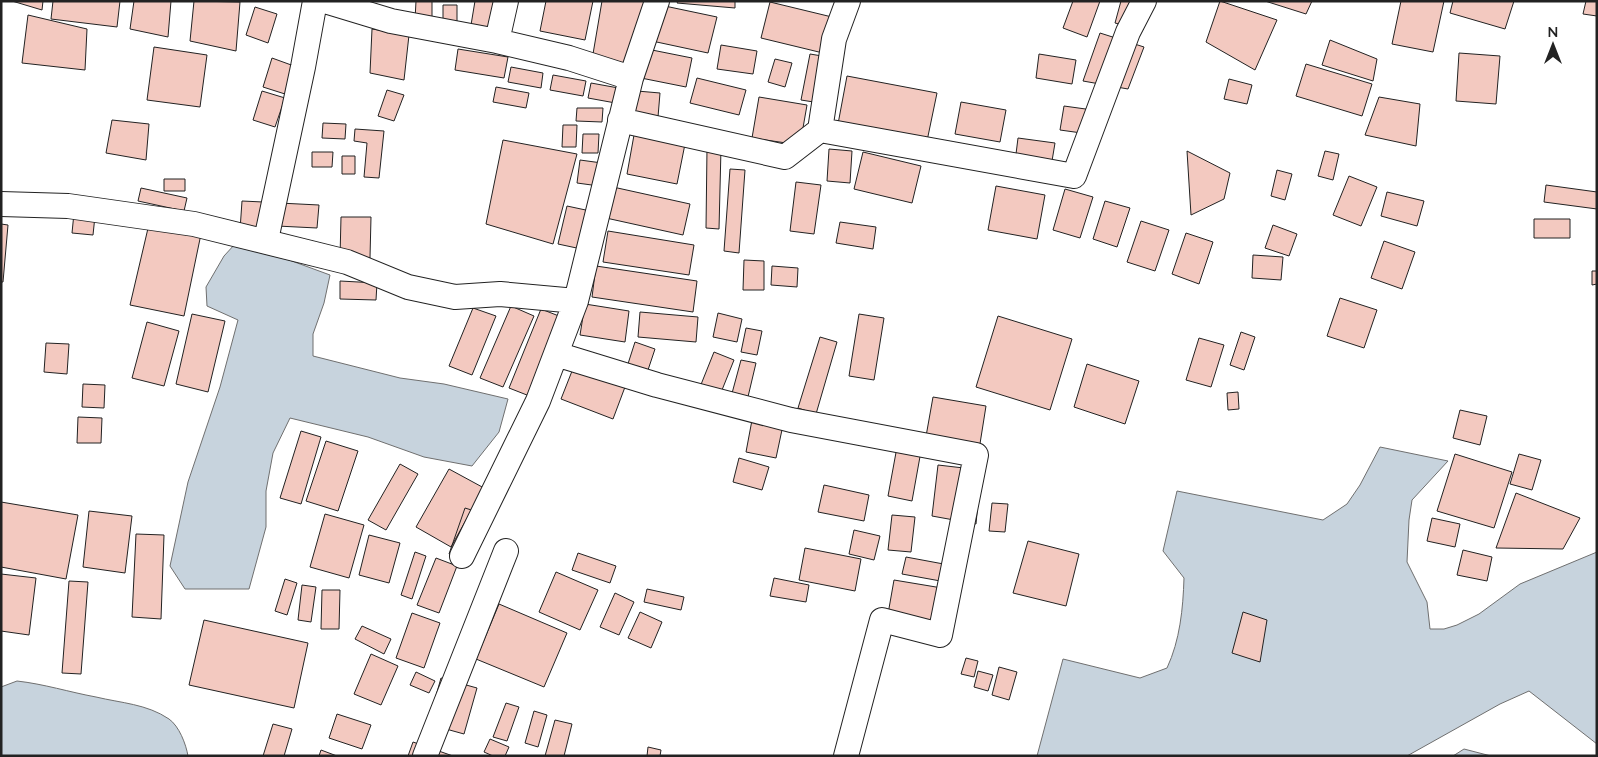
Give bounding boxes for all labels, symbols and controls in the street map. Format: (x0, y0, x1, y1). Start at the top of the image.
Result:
north arrow (1528, 20, 1578, 70)
text: N (1548, 23, 1558, 40)

